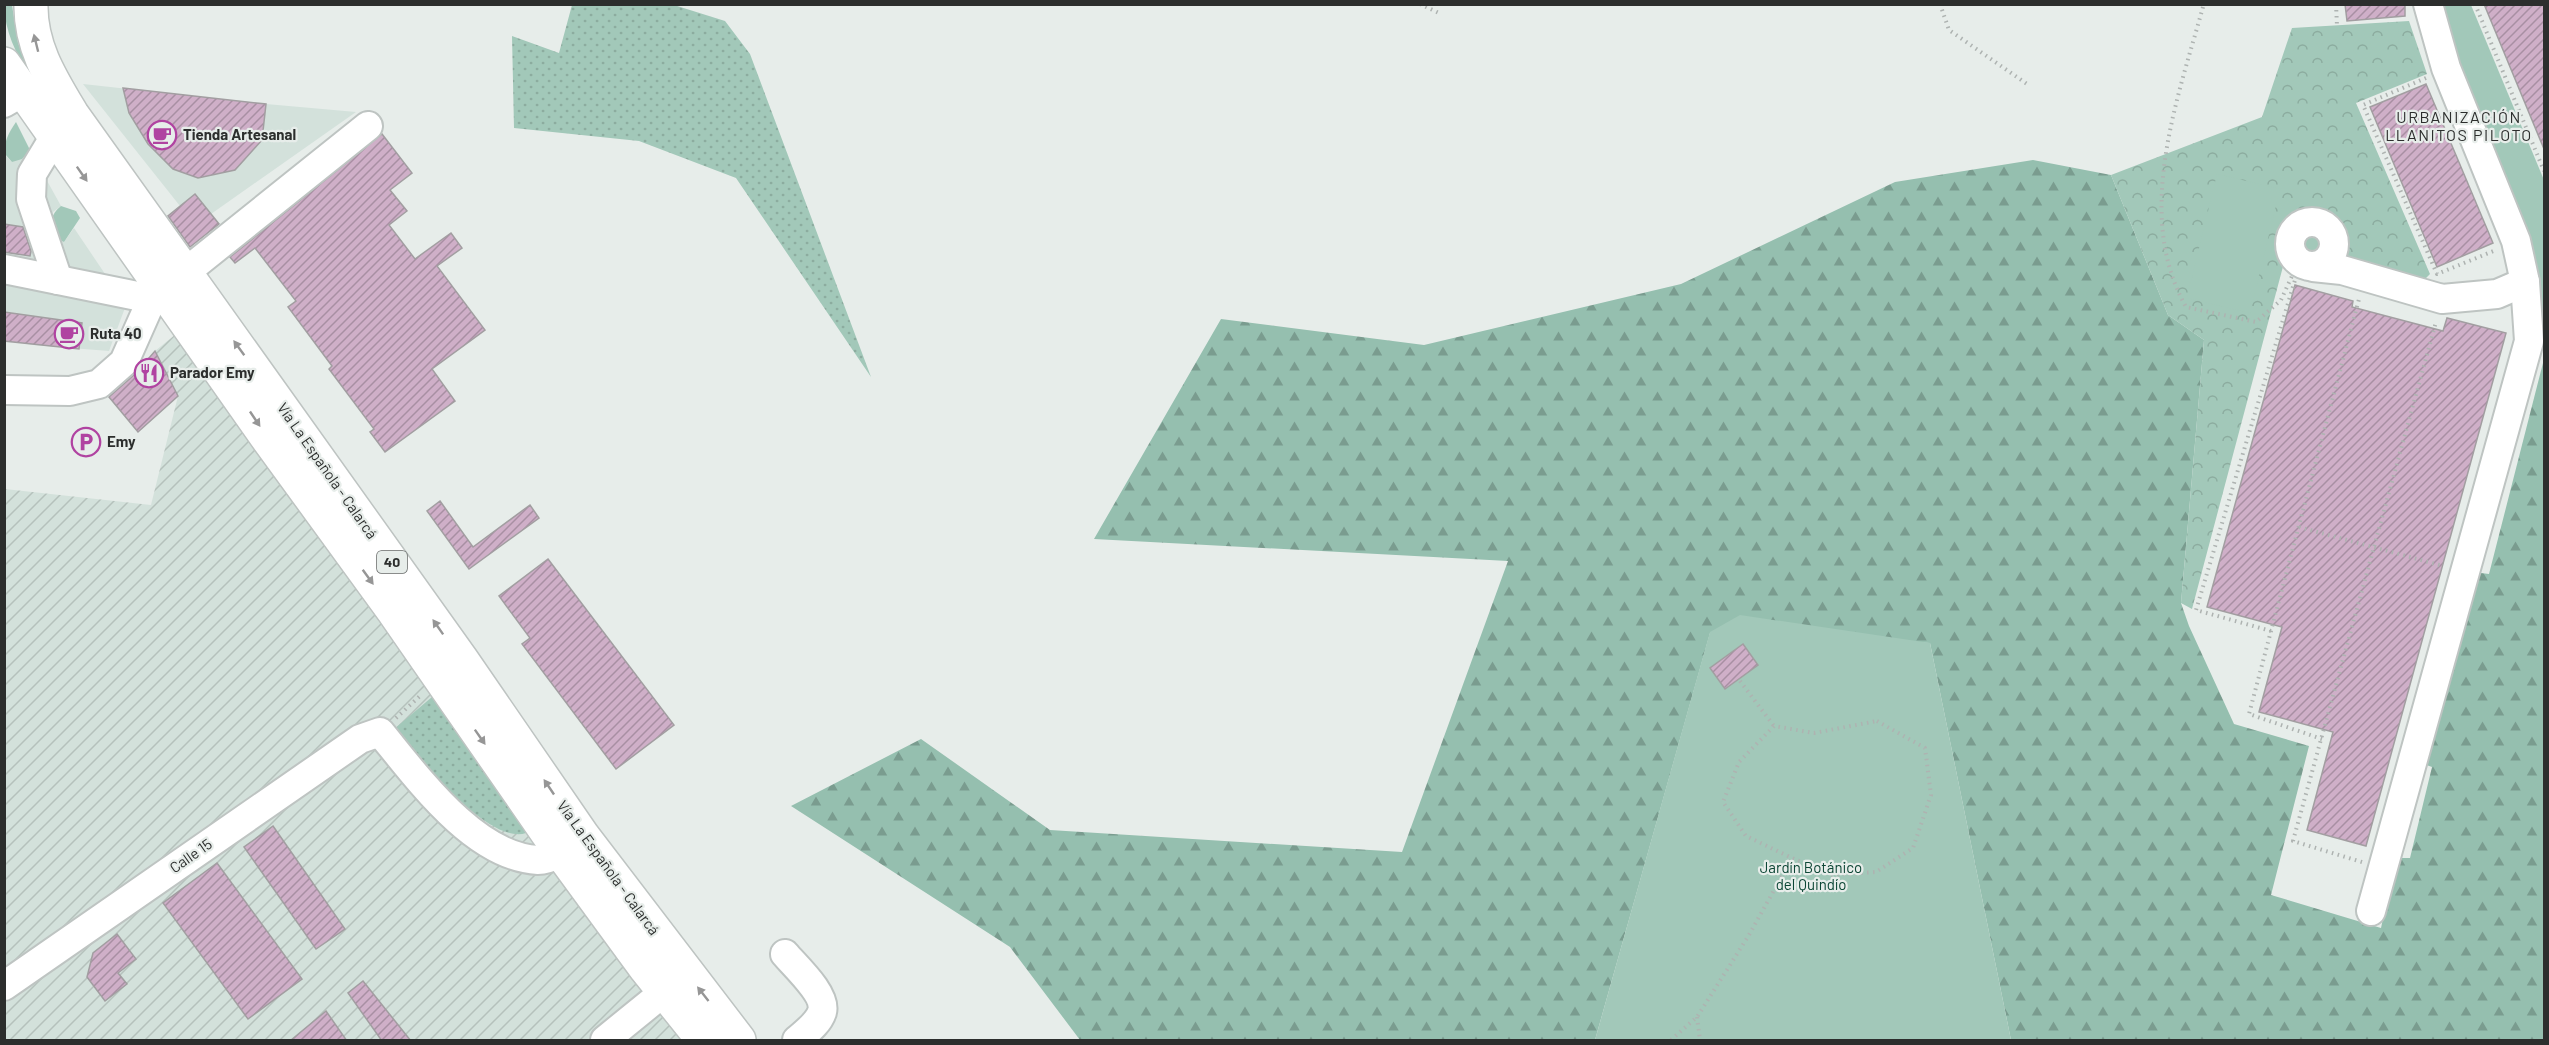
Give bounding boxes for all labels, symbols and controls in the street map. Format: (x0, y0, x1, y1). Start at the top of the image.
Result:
one-way arrow (31, 34, 40, 52)
district label: URBANIZACIÓN LLANITOS PILOTO (2385, 107, 2533, 144)
cafe icon: Tienda Artesanal (146, 119, 178, 151)
place label: Tienda Artesanal (183, 125, 296, 143)
one-way arrow (76, 165, 88, 181)
cafe icon: Ruta 40 (53, 318, 85, 350)
place label: Ruta 40 (90, 324, 142, 342)
one-way arrow (234, 341, 246, 356)
restaurant icon: Parador Emy (133, 357, 165, 389)
place label: Parador Emy (170, 363, 255, 381)
street label: Vía La Española - Calarcá (274, 399, 382, 542)
one-way arrow (249, 411, 260, 427)
parking icon: Emy (70, 426, 102, 458)
place label: Emy (107, 432, 136, 450)
road number: 40 (377, 551, 407, 573)
one-way arrow (362, 570, 374, 585)
one-way arrow (432, 619, 444, 635)
one-way arrow (474, 729, 485, 745)
one-way arrow (544, 779, 555, 795)
street label: Vía La Española - Calarcá (554, 797, 664, 938)
street label: Calle 15 (166, 834, 215, 876)
park label: Jardín Botánico del Quindío (1760, 858, 1862, 893)
one-way arrow (697, 987, 709, 1002)

